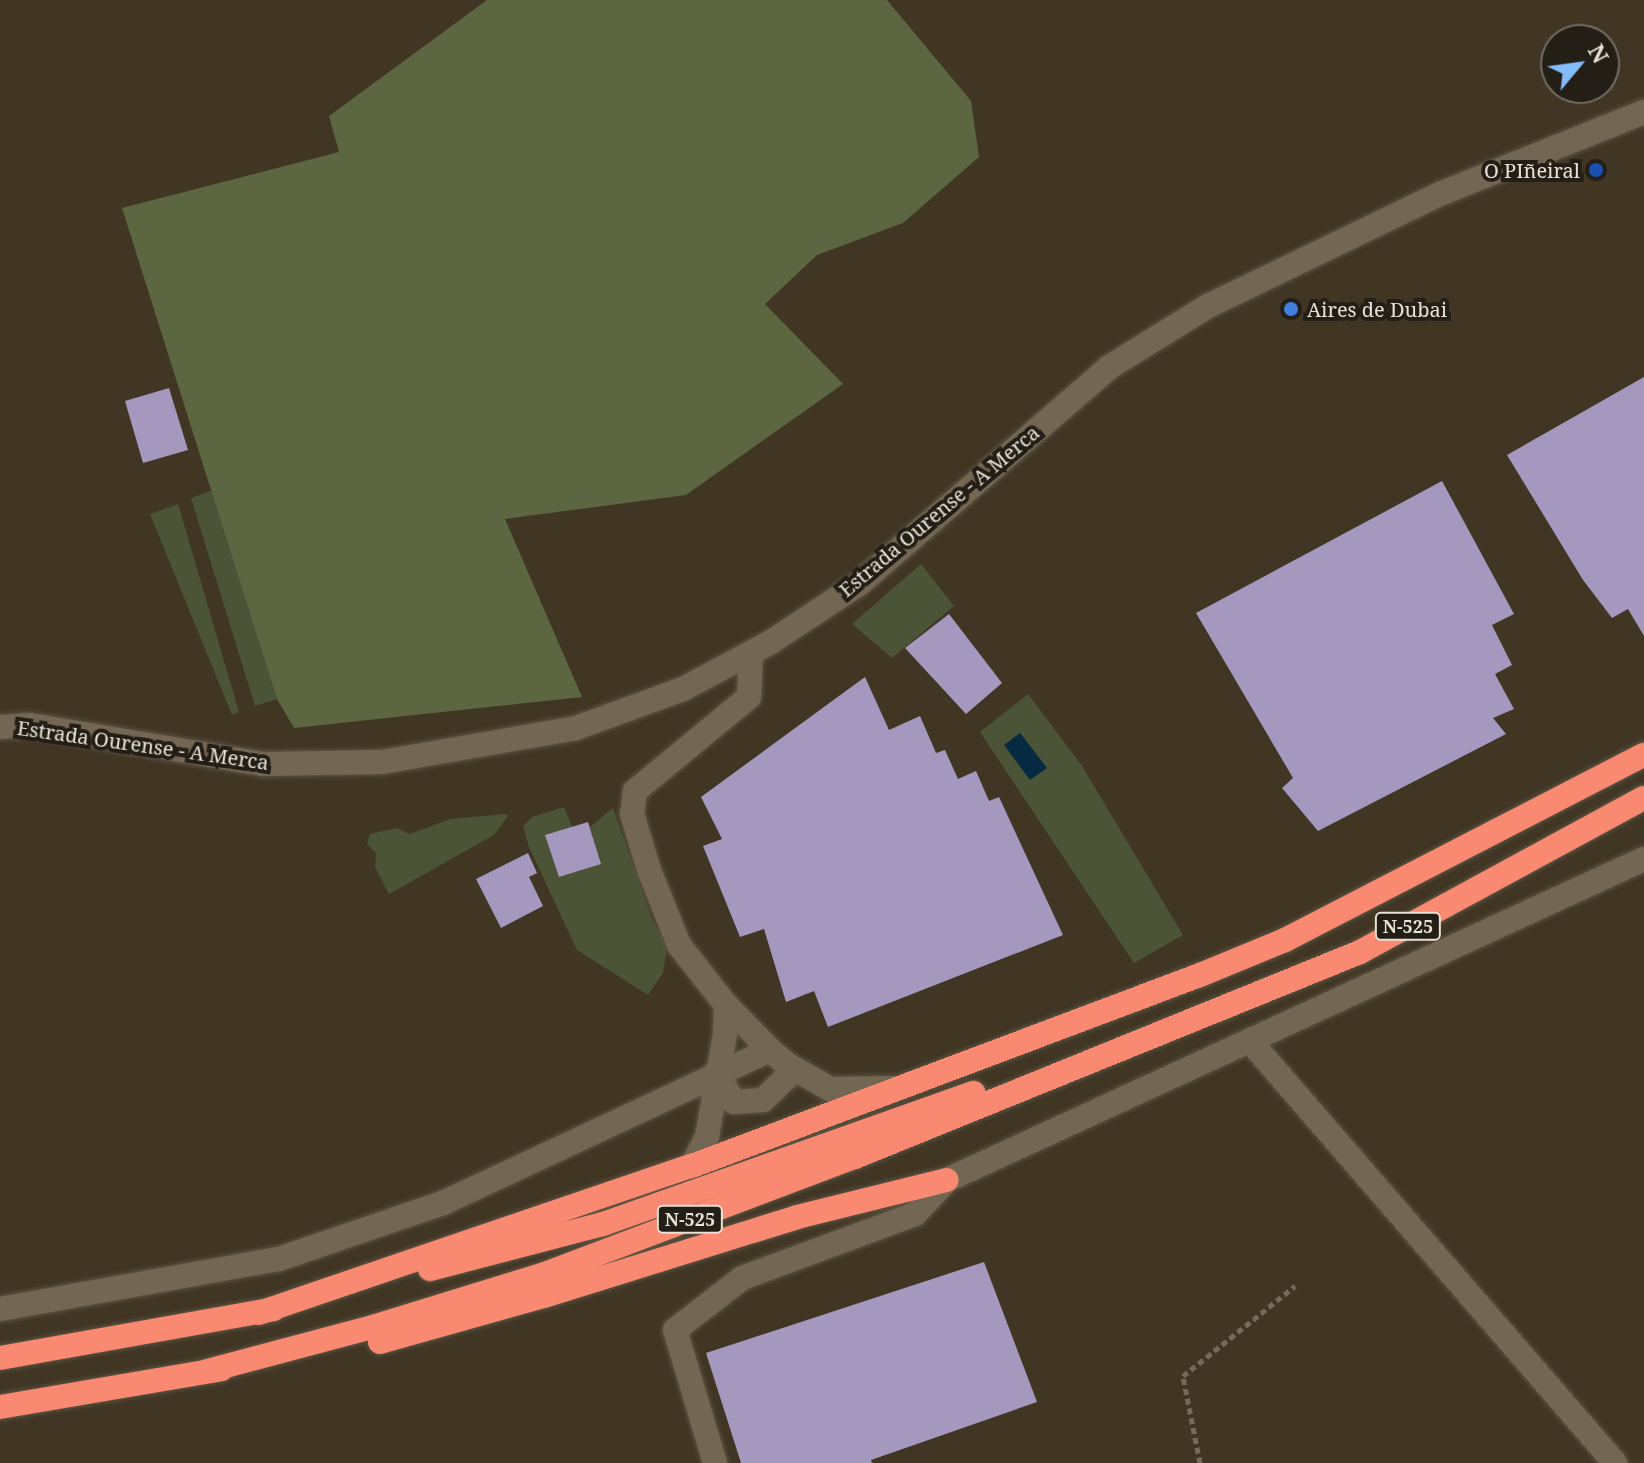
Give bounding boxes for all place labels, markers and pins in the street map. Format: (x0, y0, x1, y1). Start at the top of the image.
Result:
place label: O PIñeiral (1484, 158, 1580, 182)
marker: O PIñeiral (1587, 161, 1605, 179)
place label: Aires de Dubai (1307, 297, 1447, 321)
marker: Aires de Dubai (1282, 300, 1300, 318)

